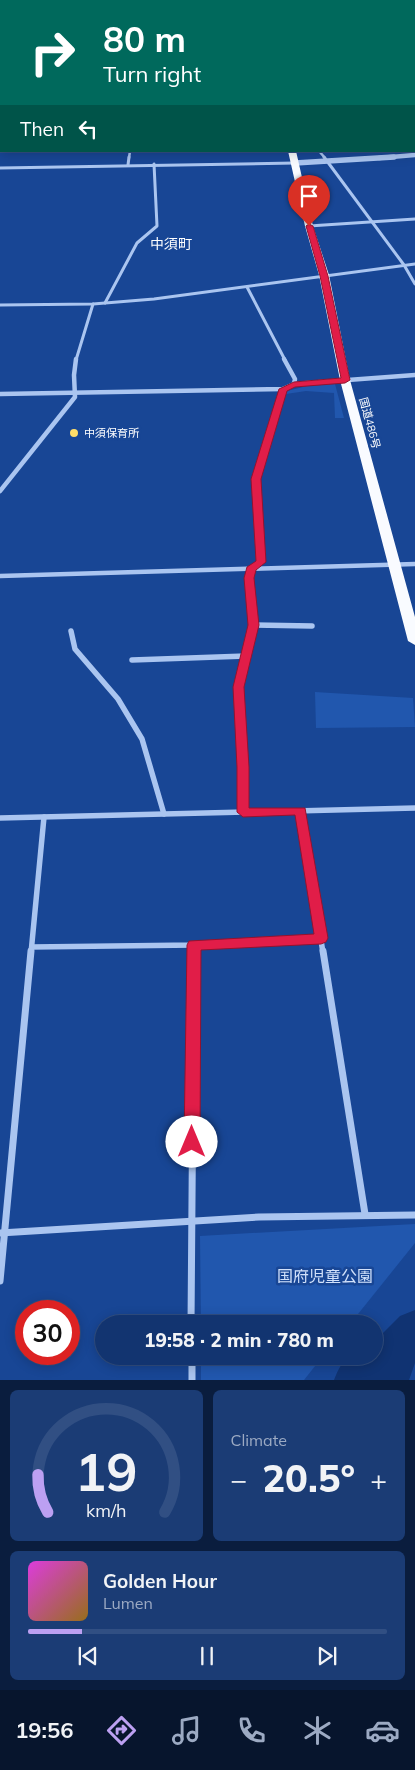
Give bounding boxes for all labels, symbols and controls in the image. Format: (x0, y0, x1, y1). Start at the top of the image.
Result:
text: 80 m (103, 17, 186, 61)
icon: right (20, 20, 85, 85)
text: Turn right (103, 60, 201, 88)
icon: left (74, 115, 102, 143)
text: Then (20, 117, 64, 141)
pin (288, 175, 330, 226)
icon: arrive (295, 182, 323, 210)
district label: 中須町 (150, 235, 192, 253)
street label: 国道486号 (356, 396, 384, 450)
place label: 中須保育所 (84, 426, 140, 440)
marker: 中須保育所 (68, 427, 80, 439)
position arrow (165, 1115, 217, 1167)
park label: 国府児童公園 (277, 1266, 373, 1286)
speed limit sign: 30 (15, 1300, 80, 1365)
text: 19:58 · 2 min · 780 m (144, 1328, 334, 1352)
text: Climate (231, 1430, 287, 1450)
text: 19 (75, 1439, 137, 1504)
text: 20.5° (262, 1454, 355, 1502)
text: − (231, 1462, 247, 1497)
text: + (370, 1462, 387, 1497)
text: km/h (86, 1499, 126, 1521)
text: Golden Hour (103, 1569, 217, 1593)
text: Lumen (103, 1593, 153, 1613)
icon: previous (74, 1642, 102, 1670)
icon: pause (193, 1642, 221, 1670)
icon: next (313, 1642, 341, 1670)
icon: directions (104, 1713, 139, 1748)
icon: music (169, 1713, 204, 1748)
icon: phone (234, 1713, 269, 1748)
icon: climate (300, 1713, 335, 1748)
icon: car (365, 1713, 400, 1748)
text: 19:56 (15, 1716, 73, 1744)

